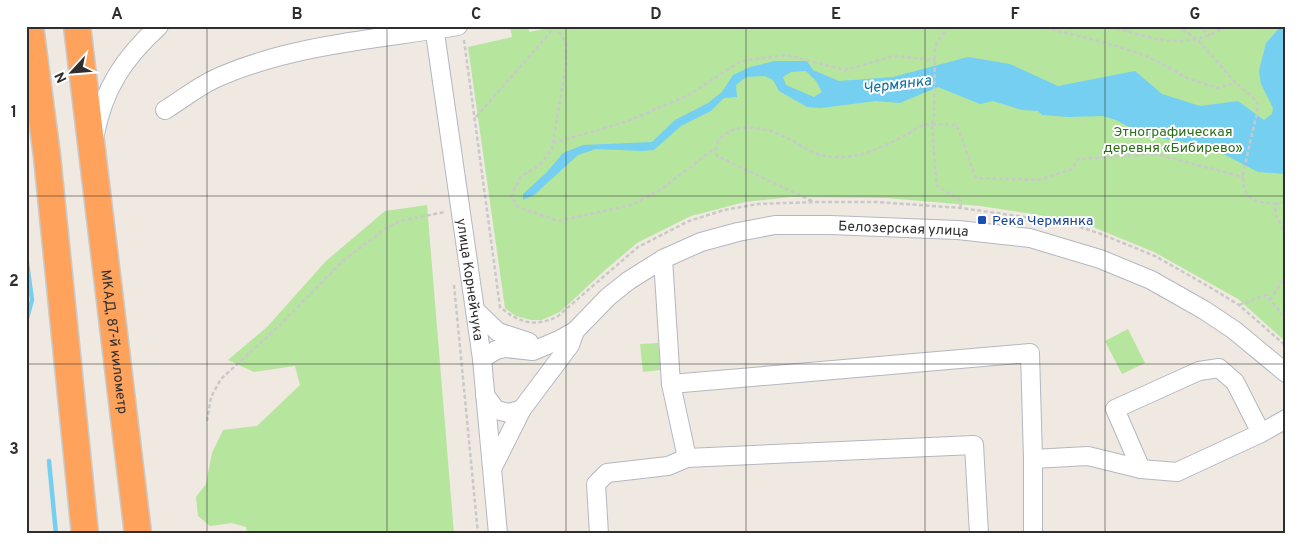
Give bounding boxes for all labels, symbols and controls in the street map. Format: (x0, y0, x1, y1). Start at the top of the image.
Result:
text: A (111, 5, 123, 25)
text: B (291, 5, 303, 25)
text: C (471, 5, 481, 25)
text: D (650, 5, 662, 25)
text: E (831, 5, 841, 25)
text: F (1010, 5, 1020, 25)
text: G (1190, 5, 1200, 25)
north arrow (48, 48, 98, 98)
text: N (52, 69, 72, 85)
water label: Чермянка (862, 72, 933, 99)
text: 1 (11, 103, 17, 123)
park label: Этнографическая деревня «Бибирево» (1103, 124, 1243, 157)
place label: Река Чермянка (992, 213, 1093, 230)
marker: Река Чермянка (976, 214, 988, 226)
street label: улица Корнейчука (452, 217, 486, 342)
street label: Белозерская улица (838, 218, 969, 241)
street label: МКАД, 87-й километр (96, 269, 131, 415)
text: 2 (9, 272, 19, 292)
text: 3 (9, 440, 19, 460)

